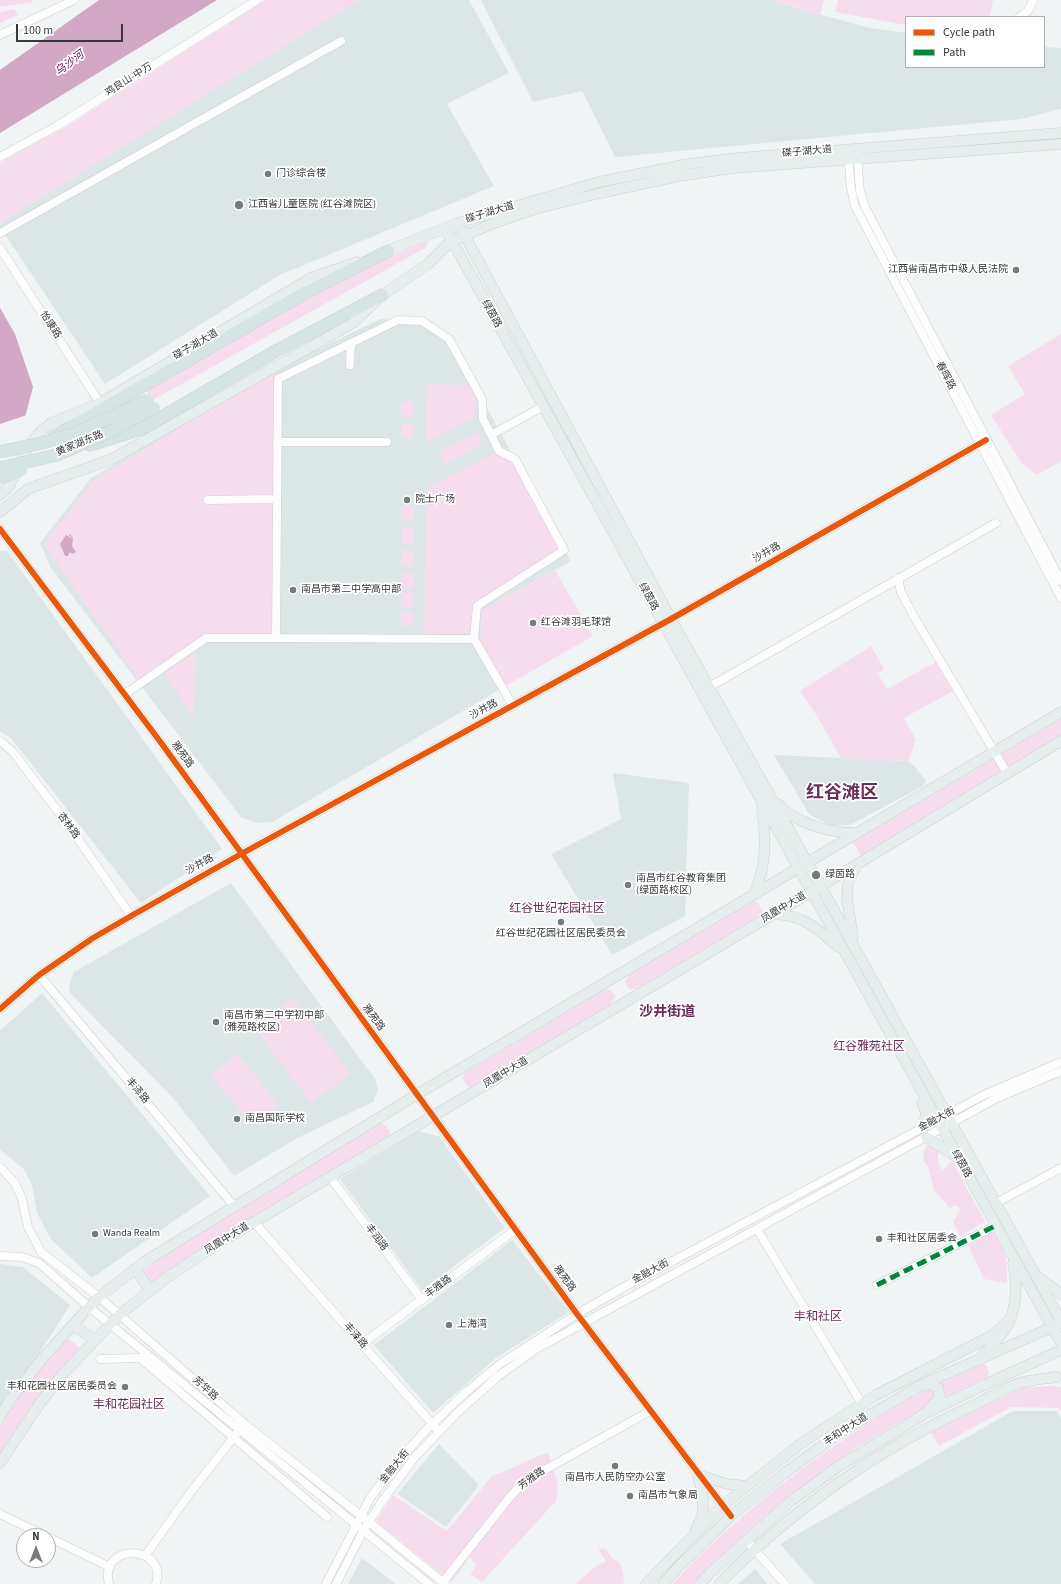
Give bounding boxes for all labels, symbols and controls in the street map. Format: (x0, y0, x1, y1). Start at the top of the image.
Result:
scale bar (18, 16, 125, 42)
legend (905, 16, 1045, 68)
text: 100 m (23, 22, 53, 39)
text: Cycle path (943, 24, 995, 41)
text: Path (943, 44, 966, 61)
water label: 乌沙河 (53, 49, 87, 79)
street label: 鸡良山-中万 (103, 61, 155, 99)
street label: 碟子湖大道 (782, 144, 832, 160)
place label: 门诊综合楼 (276, 168, 326, 180)
marker: 门诊综合楼 (263, 169, 273, 179)
marker: 江西省儿童医院 (红谷滩院区) (233, 199, 245, 211)
place label: 江西省儿童医院 (红谷滩院区) (248, 199, 376, 211)
street label: 碟子湖大道 (464, 200, 516, 226)
place label: 江西省南昌市中级人民法院 (888, 264, 1008, 276)
marker: 江西省南昌市中级人民法院 (1011, 265, 1021, 275)
street label: 绿茵路 (478, 298, 504, 330)
street label: 怡康路 (37, 309, 63, 341)
street label: 碟子湖大道 (171, 327, 221, 363)
street label: 春晖路 (933, 360, 957, 392)
street label: 黄家湖东路 (55, 429, 105, 459)
place label: 院士广场 (415, 494, 455, 506)
marker: 院士广场 (402, 495, 412, 505)
street label: 沙井路 (751, 540, 783, 566)
street label: 绿茵路 (635, 581, 661, 613)
place label: 南昌市第二中学高中部 (301, 584, 401, 596)
marker: 南昌市第二中学高中部 (288, 585, 298, 595)
place label: 红谷滩羽毛球馆 (541, 617, 611, 629)
marker: 红谷滩羽毛球馆 (528, 618, 538, 628)
street label: 沙井路 (468, 697, 500, 723)
street label: 雅苑路 (168, 739, 196, 771)
district label: 红谷滩区 (806, 783, 878, 805)
street label: 杏林路 (54, 810, 82, 842)
street label: 沙井路 (184, 852, 216, 878)
marker: 绿茵路 (810, 869, 822, 881)
place label: 绿茵路 (825, 869, 855, 881)
place label: 南昌市红谷教育集团 (绿茵路校区) (636, 873, 726, 896)
marker: 南昌市红谷教育集团 (绿茵路校区) (623, 880, 633, 890)
street label: 凤凰中大道 (759, 890, 809, 926)
district label: 红谷世纪花园社区 (509, 902, 605, 916)
marker: 红谷世纪花园社区居民委员会 (556, 917, 566, 927)
place label: 红谷世纪花园社区居民委员会 (496, 928, 626, 940)
street label: 雅苑路 (359, 1002, 387, 1034)
district label: 沙井街道 (639, 1005, 695, 1021)
place label: 南昌市第二中学初中部 (雅苑路校区) (224, 1010, 324, 1034)
marker: 南昌市第二中学初中部 (雅苑路校区) (211, 1017, 221, 1027)
district label: 红谷雅苑社区 (833, 1040, 905, 1054)
street label: 凤凰中大道 (481, 1055, 531, 1091)
street label: 丰泽路 (123, 1076, 151, 1106)
street label: 金融大街 (917, 1105, 957, 1135)
place label: 南昌国际学校 (245, 1113, 305, 1125)
marker: 南昌国际学校 (232, 1114, 242, 1124)
street label: 绿茵路 (948, 1148, 974, 1180)
street label: 凤凰中大道 (203, 1221, 251, 1257)
street label: 丰润路 (362, 1222, 390, 1254)
place label: Wanda Realm (103, 1228, 160, 1240)
marker: Wanda Realm (90, 1229, 100, 1239)
place label: 丰和社区居委会 (887, 1233, 957, 1245)
marker: 丰和社区居委会 (874, 1234, 884, 1244)
street label: 金融大街 (631, 1257, 671, 1287)
street label: 雅苑路 (550, 1263, 578, 1295)
street label: 丰雅路 (423, 1273, 455, 1301)
district label: 丰和社区 (794, 1310, 842, 1324)
place label: 上海湾 (457, 1319, 487, 1331)
marker: 上海湾 (444, 1320, 454, 1330)
street label: 丰泽路 (341, 1321, 369, 1351)
street label: 芳华路 (190, 1375, 220, 1403)
place label: 丰和花园社区居民委员会 (7, 1381, 117, 1393)
marker: 丰和花园社区居民委员会 (120, 1382, 130, 1392)
district label: 丰和花园社区 (93, 1398, 165, 1412)
street label: 丰和中大道 (822, 1411, 870, 1449)
street label: 金融大街 (378, 1448, 412, 1486)
marker: 南昌市人民防空办公室 (610, 1461, 620, 1471)
street label: 芳雅路 (516, 1465, 548, 1493)
place label: 南昌市人民防空办公室 (565, 1472, 665, 1484)
place label: 南昌市气象局 (638, 1490, 698, 1502)
marker: 南昌市气象局 (625, 1491, 635, 1501)
north arrow (16, 1528, 56, 1568)
text: N (32, 1529, 40, 1544)

